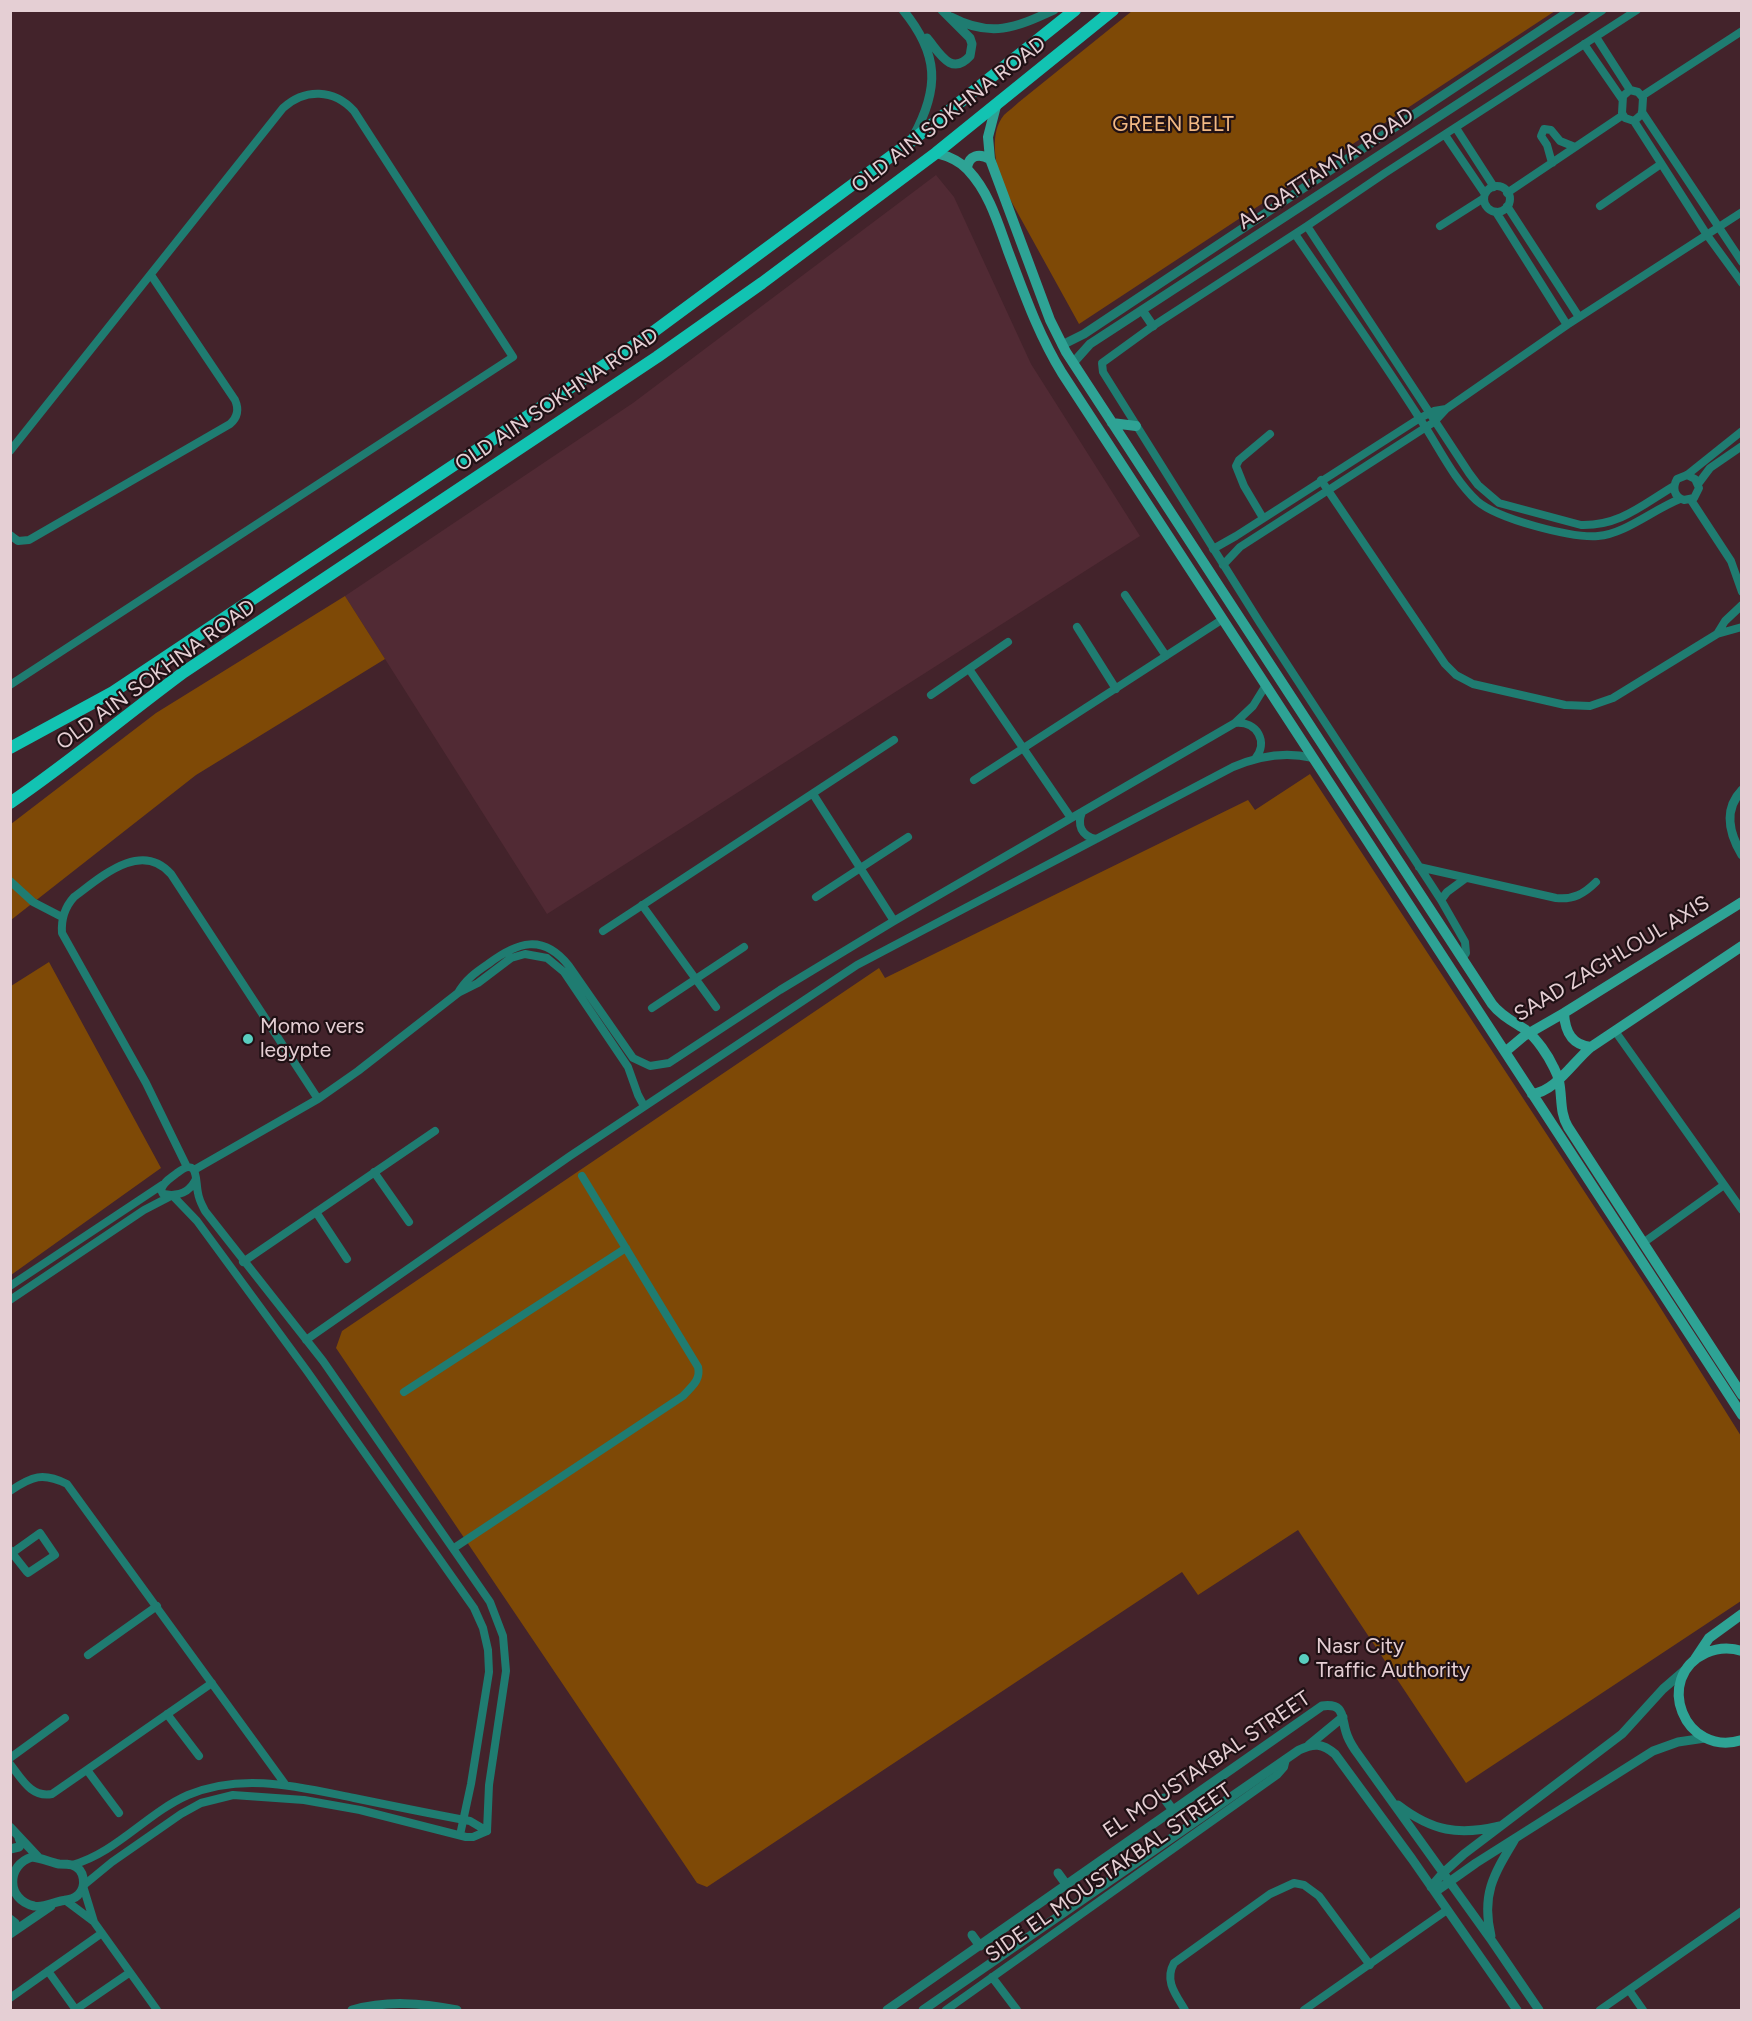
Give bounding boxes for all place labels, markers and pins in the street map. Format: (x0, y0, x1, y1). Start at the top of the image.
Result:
place label: Momo vers legypte (260, 1014, 364, 1064)
marker: Momo vers legypte (241, 1032, 255, 1046)
place label: Nasr City Traffic Authority (1316, 1634, 1470, 1684)
marker: Nasr City Traffic Authority (1297, 1652, 1311, 1666)

